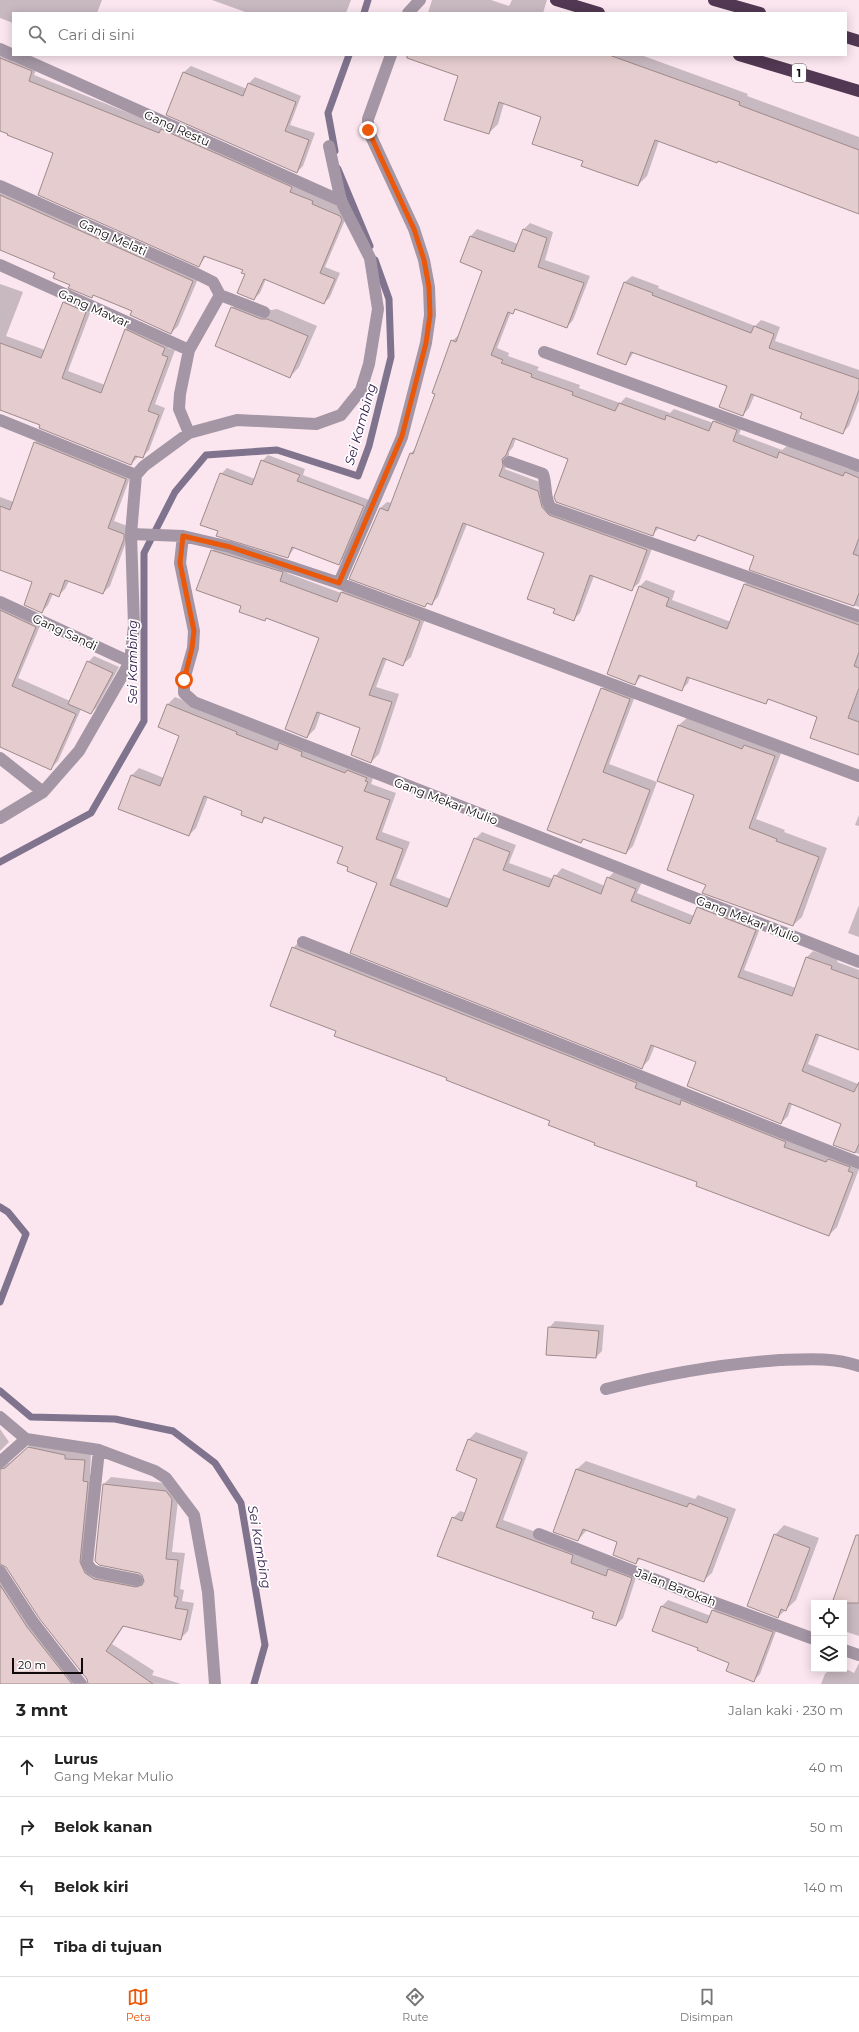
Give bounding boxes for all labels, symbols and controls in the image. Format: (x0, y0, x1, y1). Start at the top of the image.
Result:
search box (12, 12, 847, 56)
icon: search (26, 23, 48, 45)
text: Cari di sini (58, 25, 135, 44)
road number: 1 (792, 64, 806, 82)
street label: Gang Restu (142, 107, 212, 149)
route end (359, 121, 377, 139)
street label: Gang Melati (77, 215, 149, 259)
street label: Gang Mawar (56, 286, 132, 330)
water label: Sei Kambing (341, 381, 379, 467)
street label: Gang Sandi (30, 610, 100, 654)
water label: Sei Kambing (124, 620, 140, 704)
route start (175, 671, 193, 689)
street label: Gang Mekar Mulio (392, 774, 500, 828)
street label: Gang Mekar Mulio (694, 892, 802, 946)
water label: Sei Kambing (245, 1504, 275, 1590)
street label: Jalan Barokah (633, 1564, 718, 1609)
map controls (811, 1600, 847, 1672)
button: locate (811, 1600, 847, 1636)
button: layers (811, 1636, 847, 1672)
scale bar (12, 1656, 83, 1675)
text: 20 m (18, 1658, 46, 1672)
text: 3 mnt (16, 1700, 68, 1720)
text: Jalan kaki · 230 m (728, 1702, 843, 1718)
text: Lurus (54, 1749, 98, 1768)
icon: ahead (16, 1756, 38, 1778)
text: 40 m (809, 1759, 843, 1775)
text: Gang Mekar Mulio (54, 1768, 173, 1784)
icon: right (16, 1816, 38, 1838)
text: Belok kanan (54, 1817, 152, 1836)
text: 50 m (810, 1819, 843, 1835)
icon: left (16, 1876, 38, 1898)
text: Belok kiri (54, 1877, 129, 1896)
text: 140 m (804, 1879, 843, 1895)
icon: arrive (16, 1936, 38, 1958)
text: Tiba di tujuan (54, 1937, 162, 1956)
tab: Peta (126, 1986, 151, 2024)
tab: Rute (402, 1986, 429, 2024)
tab: Disimpan (680, 1986, 733, 2024)

